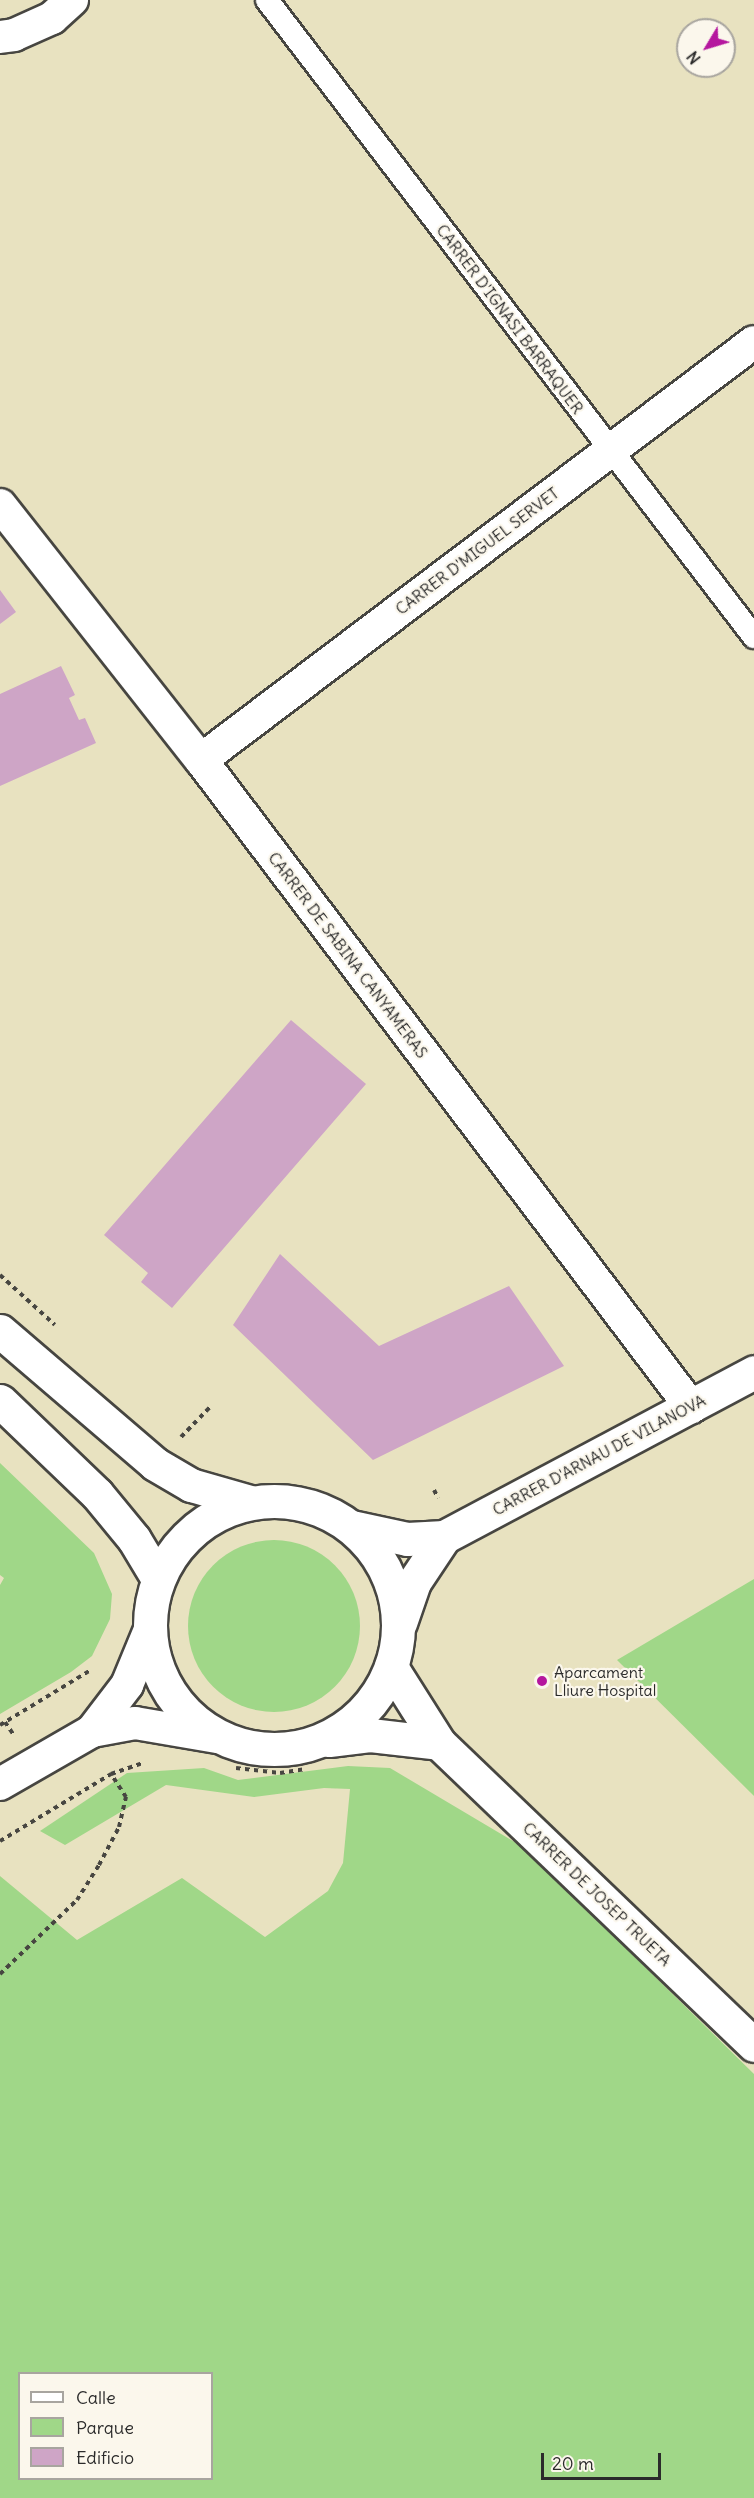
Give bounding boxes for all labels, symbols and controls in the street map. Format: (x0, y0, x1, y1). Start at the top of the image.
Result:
north arrow (676, 18, 736, 78)
text: N (682, 47, 705, 68)
street label: CARRER D'IGNASI BARRAQUER (432, 221, 588, 417)
street label: CARRER D'MIGUEL SERVET (392, 483, 562, 619)
street label: CARRER DE SABINA CANYAMERAS (264, 848, 432, 1062)
street label: CARRER D'ARNAU DE VILANOVA (489, 1391, 709, 1519)
place label: Aparcament Lliure Hospital (554, 1662, 656, 1700)
marker: Aparcament Lliure Hospital (535, 1674, 549, 1688)
street label: CARRER DE JOSEP TRUETA (519, 1818, 675, 1970)
legend (18, 2372, 213, 2480)
text: Calle (76, 2386, 116, 2409)
text: Parque (76, 2416, 134, 2439)
scale bar (544, 2441, 664, 2479)
text: Edificio (76, 2446, 134, 2469)
text: 20 m (552, 2452, 594, 2475)

